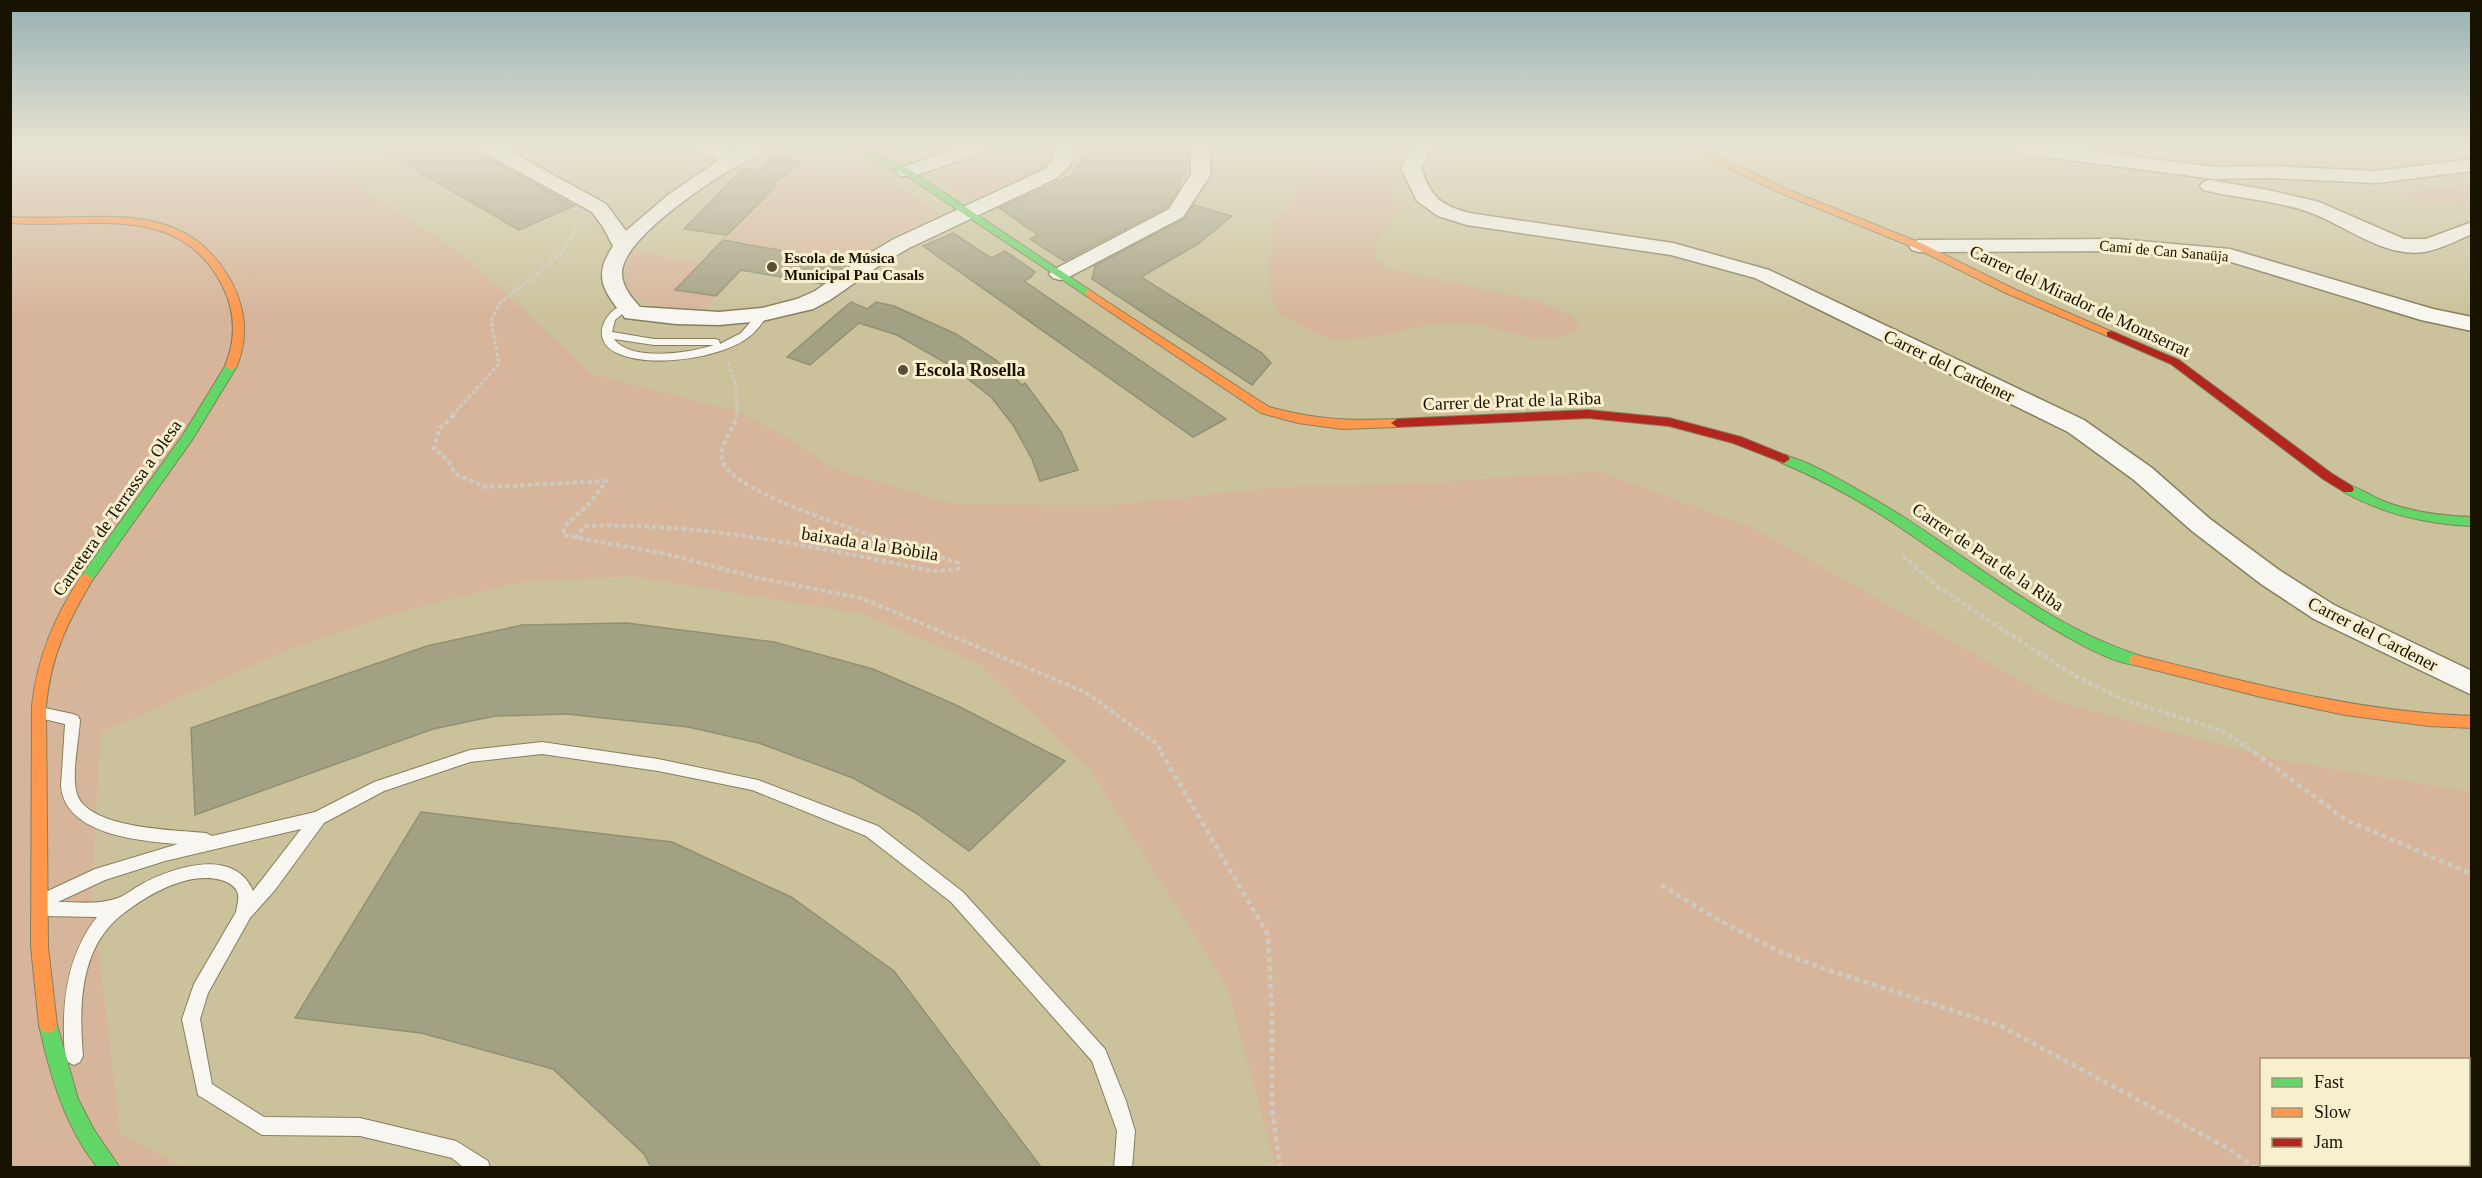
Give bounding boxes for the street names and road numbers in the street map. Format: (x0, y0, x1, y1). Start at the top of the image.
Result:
street label: Camí de Can Sanaüja (2099, 237, 2230, 265)
street label: Carrer del Mirador de Montserrat (1967, 241, 2193, 361)
street label: Carrer del Cardener (1880, 326, 2018, 406)
street label: Carrer de Prat de la Riba (1422, 388, 1602, 414)
street label: Carretera de Terrassa a Olesa (48, 416, 186, 600)
street label: Carrer de Prat de la Riba (1908, 499, 2068, 615)
street label: baixada a la Bòbila (800, 523, 940, 565)
street label: Carrer del Cardener (2305, 593, 2441, 675)

